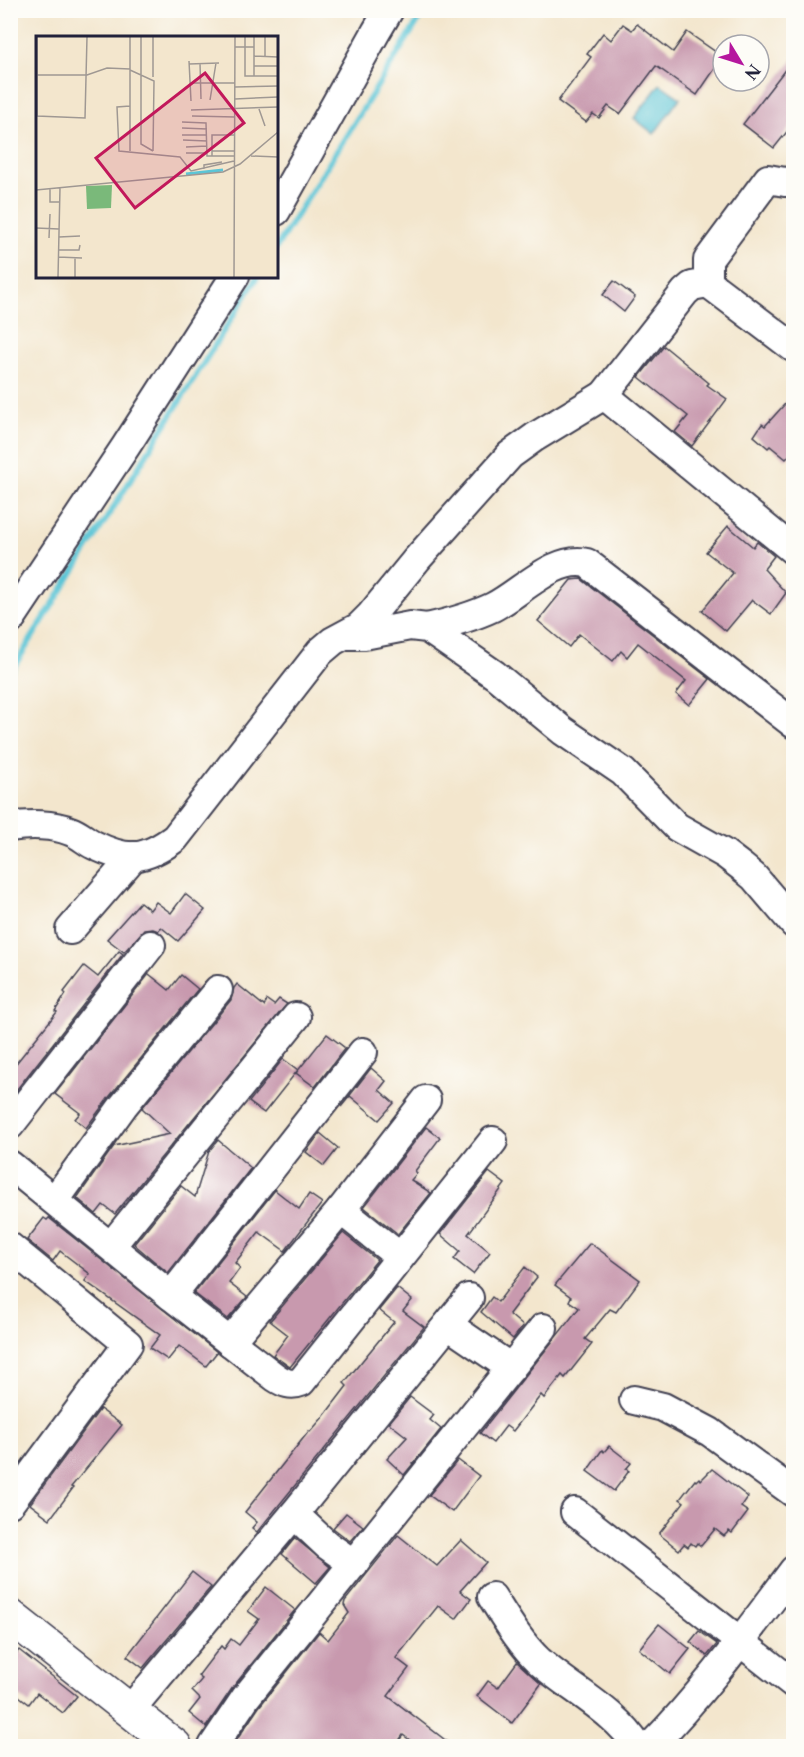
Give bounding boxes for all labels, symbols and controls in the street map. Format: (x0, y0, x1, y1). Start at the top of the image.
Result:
north arrow (711, 33, 771, 93)
inset map (36, 36, 278, 278)
text: N (741, 61, 765, 84)

